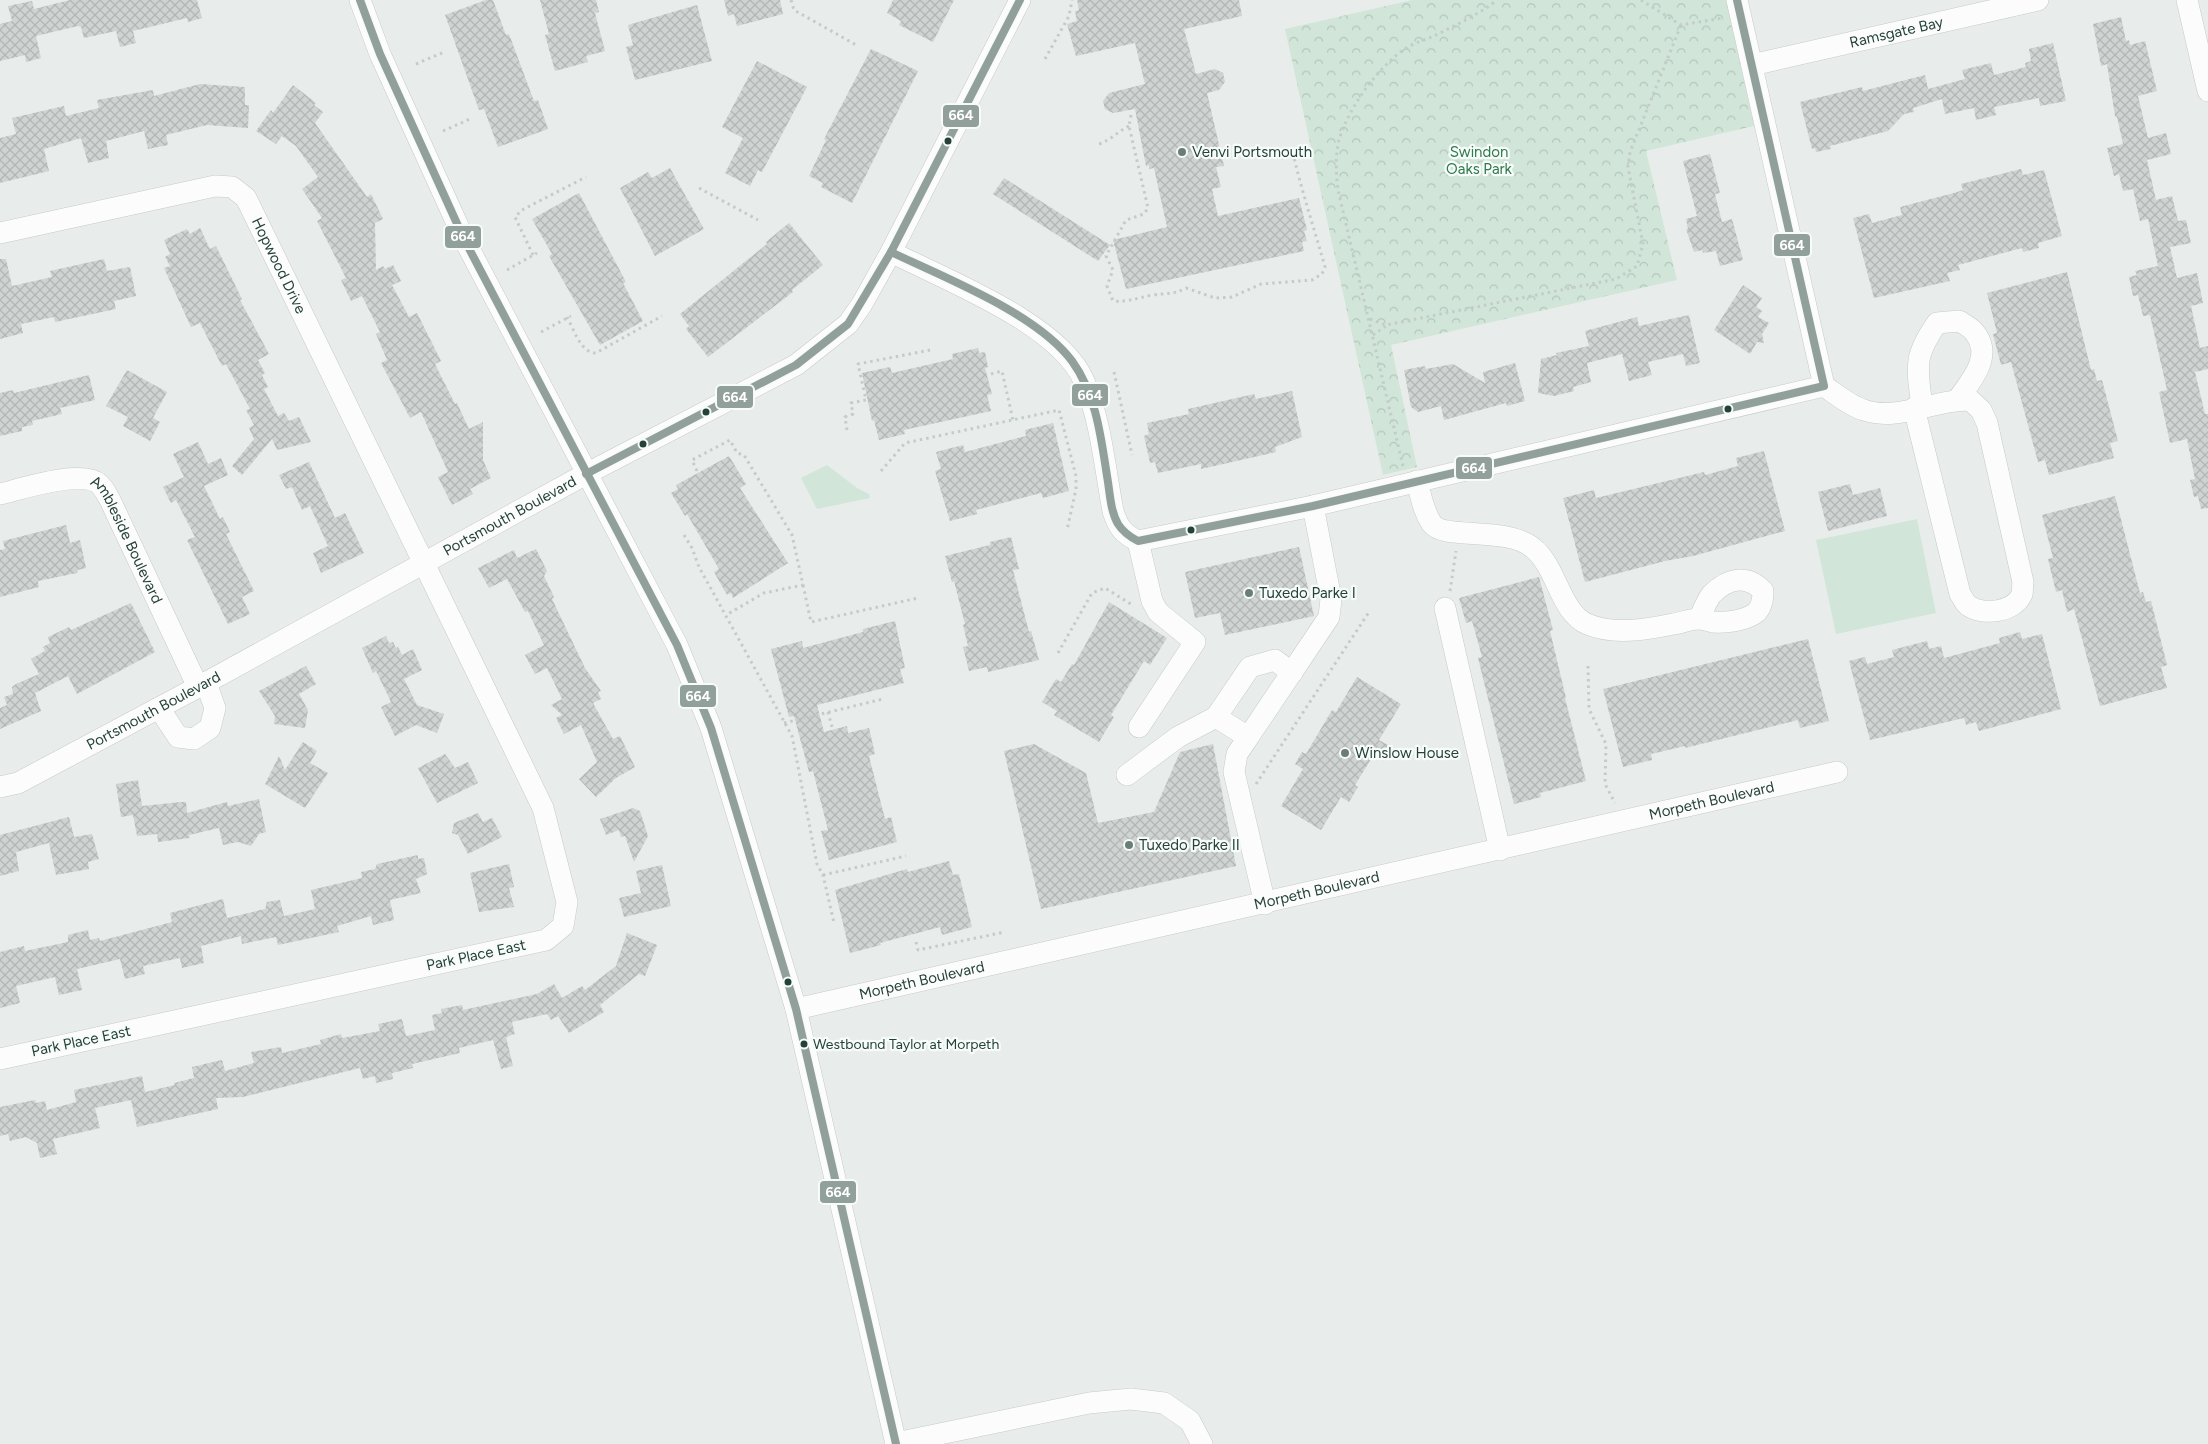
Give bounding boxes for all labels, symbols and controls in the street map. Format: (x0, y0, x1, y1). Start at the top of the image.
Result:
street label: Ramsgate Bay (1848, 13, 1945, 52)
line badge: 664 (942, 104, 980, 128)
text: 664 (948, 107, 974, 124)
unlabelled marker (943, 136, 953, 146)
place label: Venvi Portsmouth (1192, 143, 1312, 161)
park label: Swindon Oaks Park (1446, 143, 1513, 178)
marker: Venvi Portsmouth (1176, 146, 1188, 158)
street label: Hopwood Drive (248, 214, 310, 317)
line badge: 664 (444, 225, 482, 249)
text: 664 (450, 228, 476, 245)
line badge: 664 (1773, 233, 1811, 257)
text: 664 (1779, 237, 1805, 254)
line badge: 664 (1071, 383, 1109, 407)
line badge: 664 (716, 385, 754, 409)
text: 664 (1077, 387, 1103, 404)
text: 664 (722, 389, 748, 406)
unlabelled marker (1723, 404, 1733, 414)
unlabelled marker (701, 407, 711, 417)
unlabelled marker (638, 439, 648, 449)
line badge: 664 (1455, 456, 1493, 480)
text: 664 (1461, 460, 1487, 477)
street label: Ambleside Boulevard (87, 472, 166, 606)
street label: Portsmouth Boulevard (440, 472, 579, 560)
unlabelled marker (1186, 525, 1196, 535)
place label: Tuxedo Parke I (1259, 584, 1356, 602)
marker: Tuxedo Parke I (1243, 587, 1255, 599)
street label: Portsmouth Boulevard (83, 667, 224, 754)
line badge: 664 (679, 684, 717, 708)
text: 664 (685, 688, 711, 705)
place label: Winslow House (1355, 744, 1459, 762)
marker: Winslow House (1339, 747, 1351, 759)
street label: Morpeth Boulevard (1647, 778, 1776, 824)
place label: Tuxedo Parke II (1139, 836, 1240, 854)
marker: Tuxedo Parke II (1123, 839, 1135, 851)
street label: Morpeth Boulevard (1252, 867, 1381, 913)
street label: Park Place East (425, 936, 528, 974)
street label: Morpeth Boulevard (857, 957, 986, 1003)
unlabelled marker (783, 977, 793, 987)
street label: Park Place East (30, 1022, 133, 1060)
place label: Westbound Taylor at Morpeth (813, 1036, 999, 1053)
marker: Westbound Taylor at Morpeth (799, 1039, 809, 1049)
line badge: 664 (819, 1180, 857, 1204)
text: 664 (825, 1184, 851, 1201)

